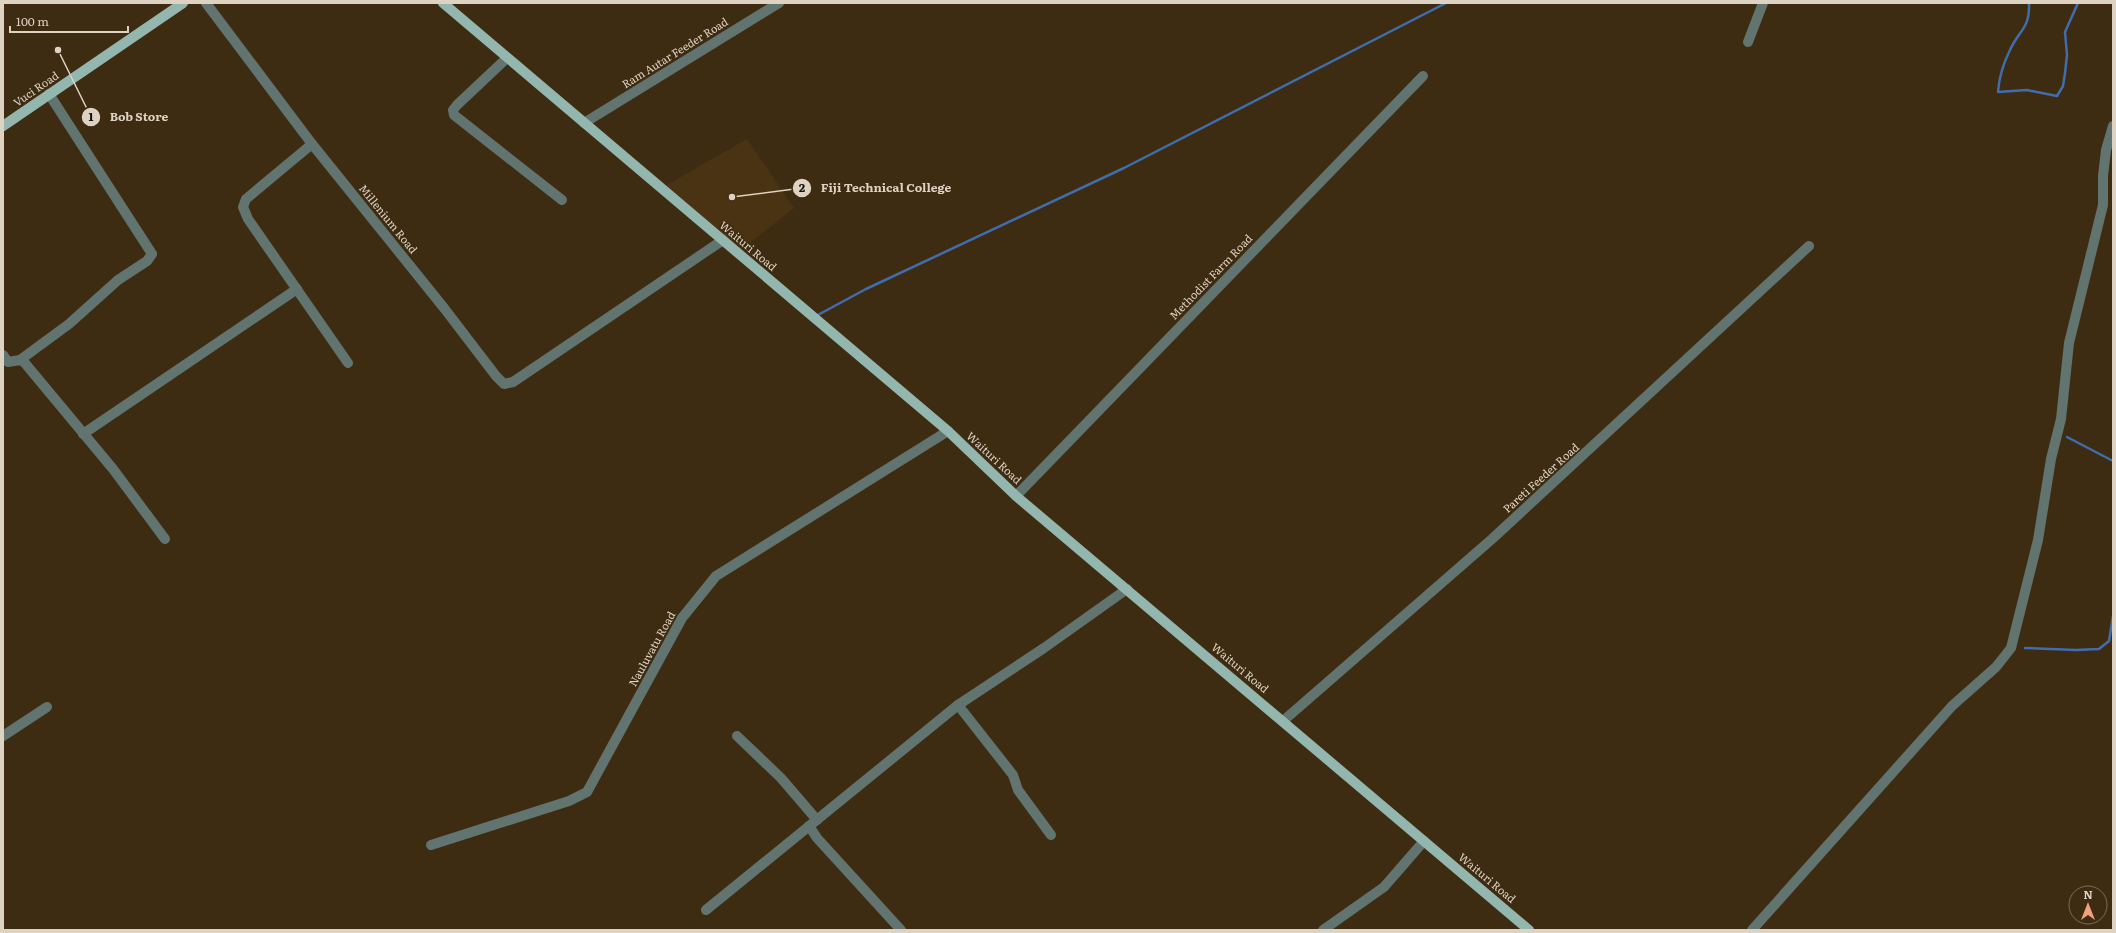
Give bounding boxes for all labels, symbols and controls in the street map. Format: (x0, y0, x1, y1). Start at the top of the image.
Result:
scale bar (10, 8, 128, 34)
text: 100 m (16, 12, 49, 30)
street label: Ram Autar Feeder Road (618, 13, 731, 91)
street label: Vuci Road (9, 66, 62, 110)
callout: Bob Store (81, 105, 176, 129)
text: 1 (89, 107, 94, 125)
text: Bob Store (110, 107, 169, 125)
callout: Fiji Technical College (792, 176, 959, 200)
text: 2 (799, 178, 806, 196)
text: Fiji Technical College (821, 178, 951, 196)
street label: Millenium Road (356, 180, 422, 257)
street label: Waituri Road (717, 217, 781, 274)
street label: Methodist Farm Road (1165, 230, 1256, 323)
street label: Waituri Road (964, 427, 1026, 487)
street label: Pareti Feeder Road (1499, 439, 1582, 516)
street label: Nauluvatu Road (624, 608, 679, 689)
street label: Waituri Road (1209, 639, 1273, 696)
street label: Waituri Road (1456, 849, 1520, 906)
north arrow (2068, 885, 2108, 925)
text: N (2083, 886, 2093, 902)

